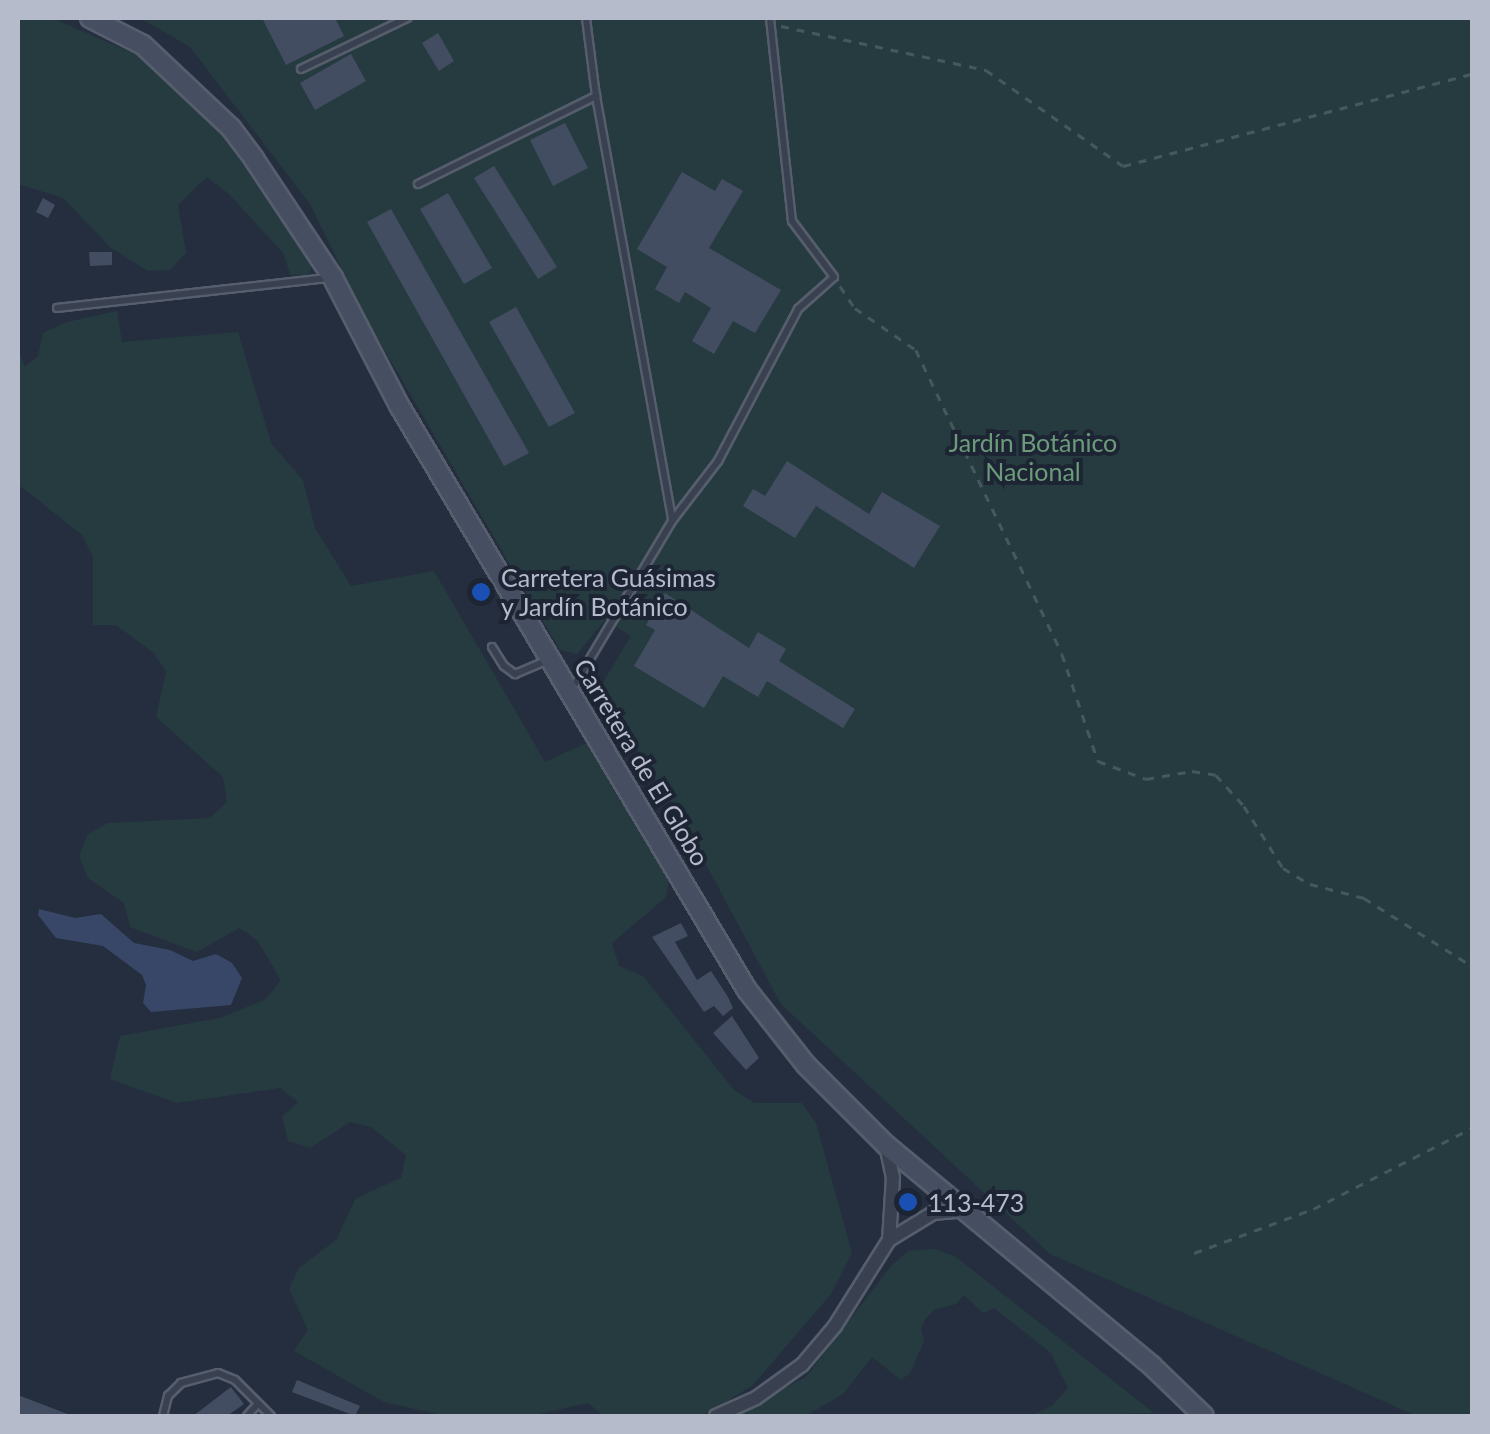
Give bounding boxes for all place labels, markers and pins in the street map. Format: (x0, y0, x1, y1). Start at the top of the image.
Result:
place label: Carretera Guásimas y Jardín Botánico (501, 563, 716, 622)
marker: Carretera Guásimas y Jardín Botánico (470, 581, 492, 603)
place label: 113-473 (928, 1187, 1024, 1217)
marker: 113-473 (897, 1191, 919, 1213)

